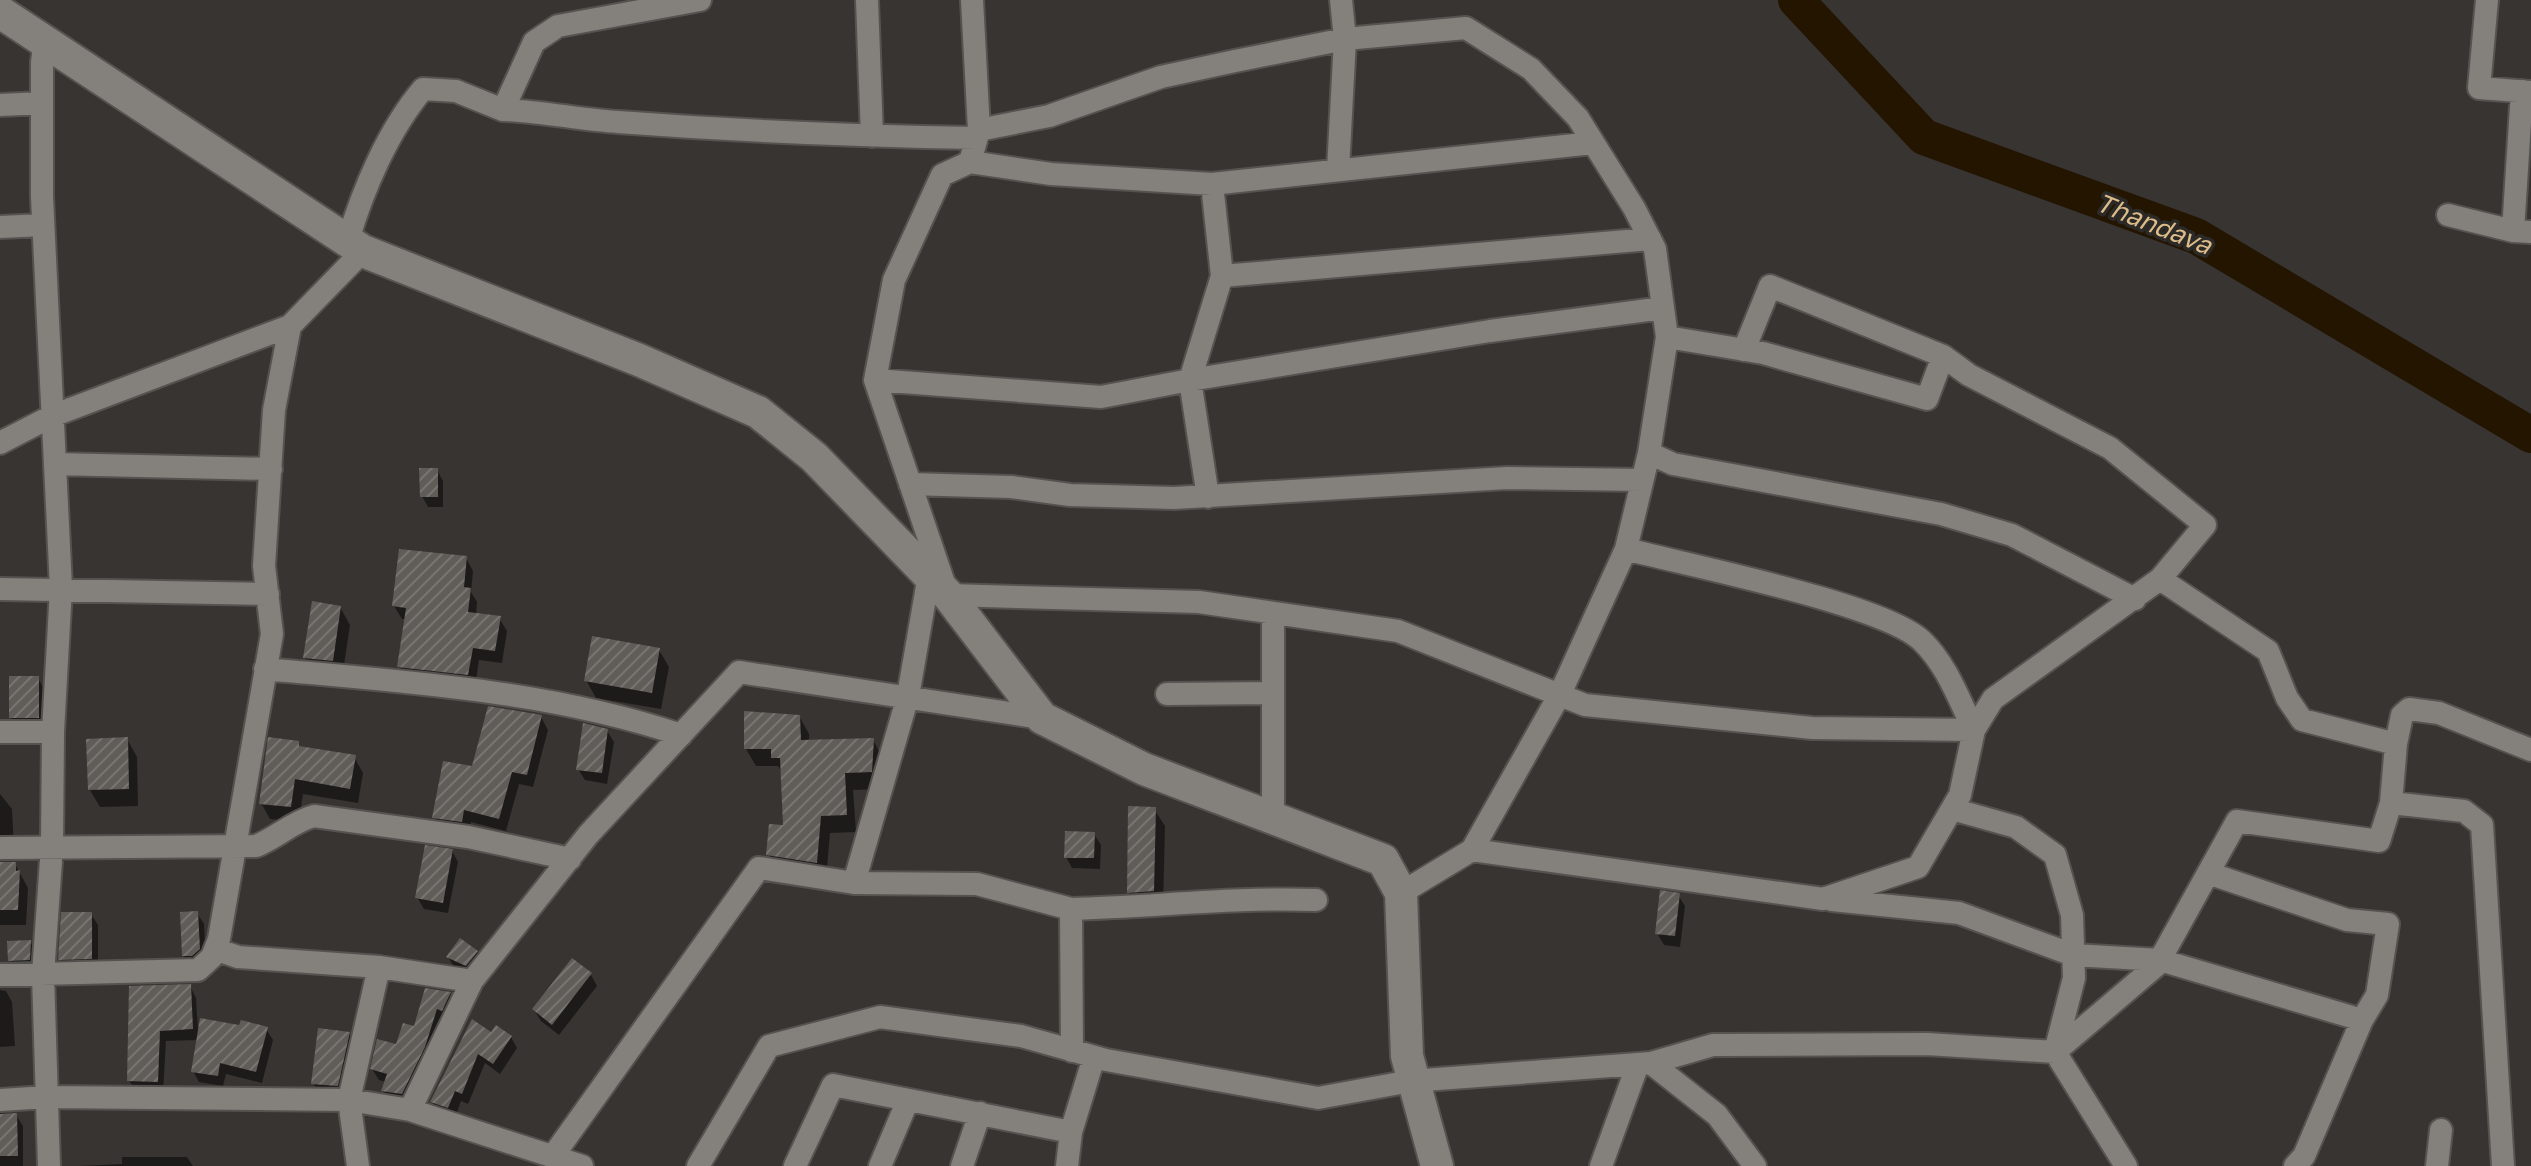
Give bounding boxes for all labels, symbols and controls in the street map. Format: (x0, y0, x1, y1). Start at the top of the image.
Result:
water label: Thandava (2092, 186, 2217, 261)

